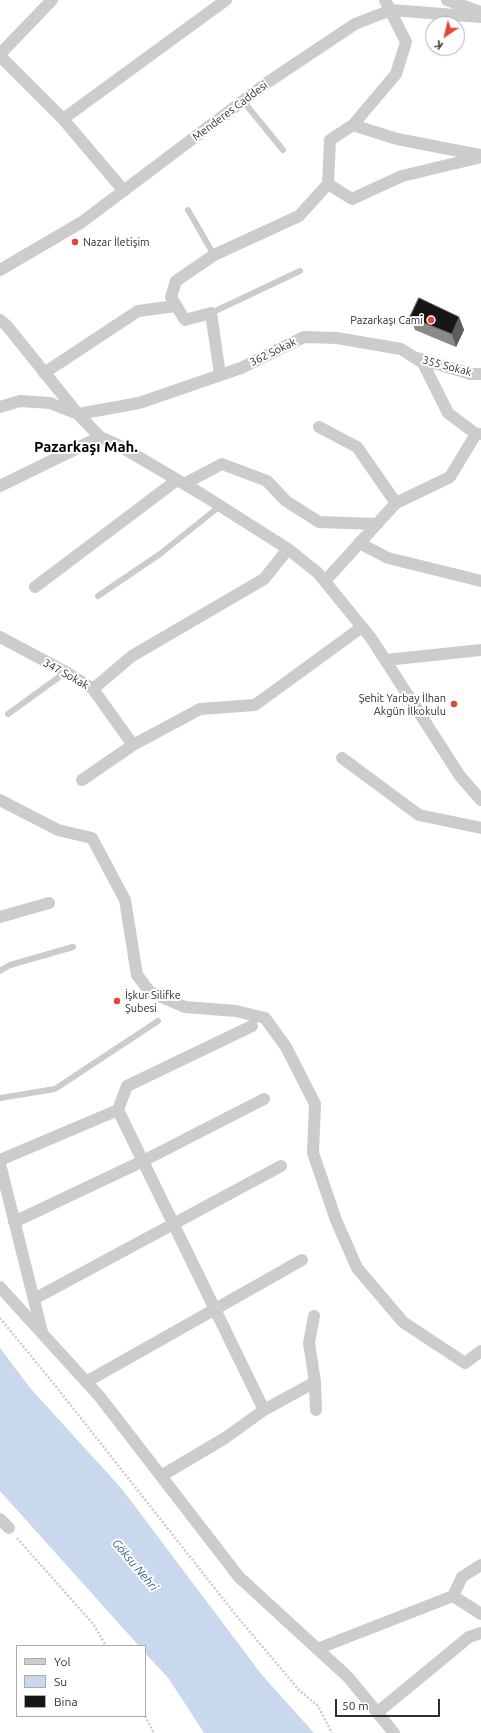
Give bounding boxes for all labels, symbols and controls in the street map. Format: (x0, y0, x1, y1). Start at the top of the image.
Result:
north arrow (425, 16, 465, 56)
text: K (432, 38, 445, 52)
street label: Menderes Caddesi (190, 78, 270, 144)
place label: Nazar İletişim (83, 235, 150, 249)
marker: Nazar İletişim (70, 237, 80, 247)
place label: Pazarkaşı Cami (350, 313, 423, 327)
marker: Pazarkaşı Cami (426, 315, 436, 325)
street label: 362 Sokak (248, 335, 298, 369)
street label: 355 Sokak (421, 353, 473, 379)
district label: Pazarkaşı Mah. (34, 438, 138, 456)
street label: 347 Sokak (41, 656, 91, 692)
place label: Şehit Yarbay İlhan Akgün İlkokulu (359, 691, 446, 717)
marker: Şehit Yarbay İlhan Akgün İlkokulu (449, 699, 459, 709)
place label: İşkur Silifke Şubesi (125, 988, 181, 1014)
marker: İşkur Silifke Şubesi (112, 996, 122, 1006)
water label: Göksu Nehri (109, 1536, 161, 1594)
legend (16, 1645, 146, 1717)
text: Yol (54, 1655, 71, 1668)
text: Su (54, 1675, 67, 1688)
scale bar (337, 1691, 442, 1717)
text: Bina (54, 1695, 78, 1708)
text: 50 m (342, 1699, 369, 1712)

